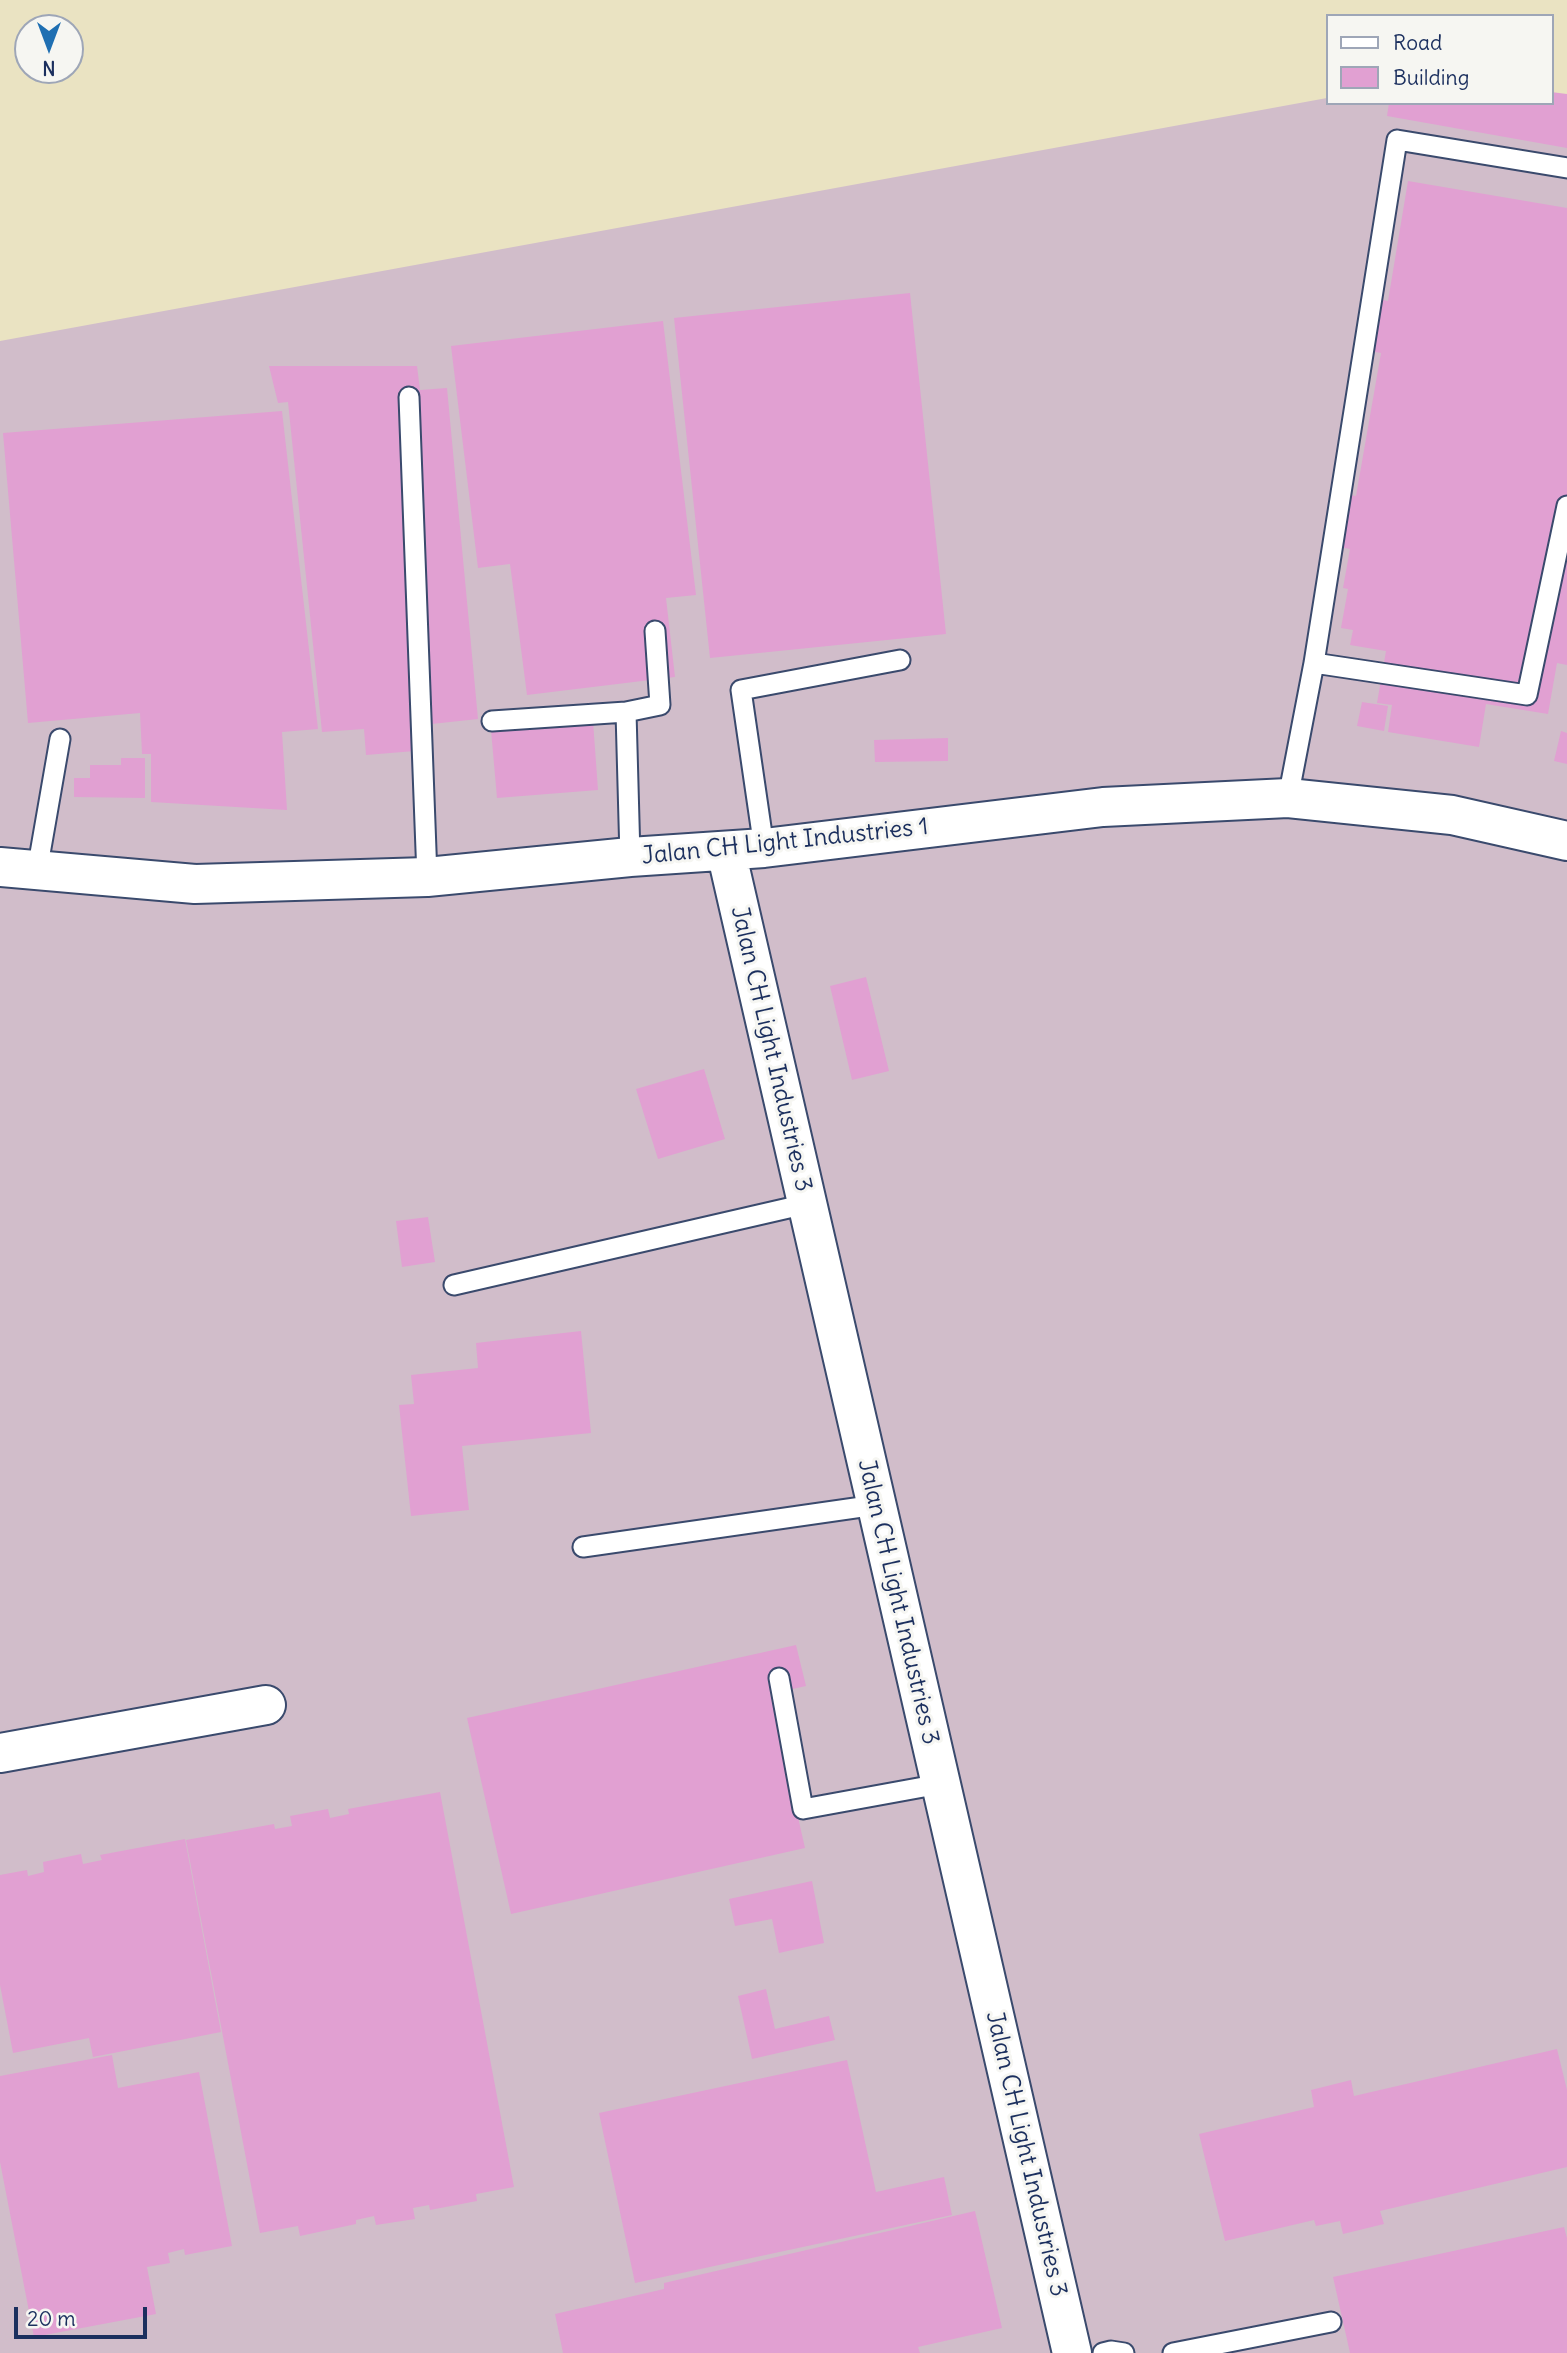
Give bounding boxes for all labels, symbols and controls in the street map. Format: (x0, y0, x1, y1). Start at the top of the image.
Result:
north arrow (14, 14, 84, 84)
legend (1326, 14, 1553, 105)
text: Road (1393, 29, 1442, 56)
text: N (42, 56, 56, 80)
text: Building (1393, 64, 1469, 91)
street label: Jalan CH Light Industries 1 (640, 813, 930, 871)
street label: Jalan CH Light Industries 3 (724, 903, 818, 1195)
street label: Jalan CH Light Industries 3 (851, 1456, 945, 1748)
street label: Jalan CH Light Industries 3 (979, 2008, 1073, 2300)
scale bar (18, 2294, 150, 2338)
text: 20 m (27, 2305, 76, 2332)

